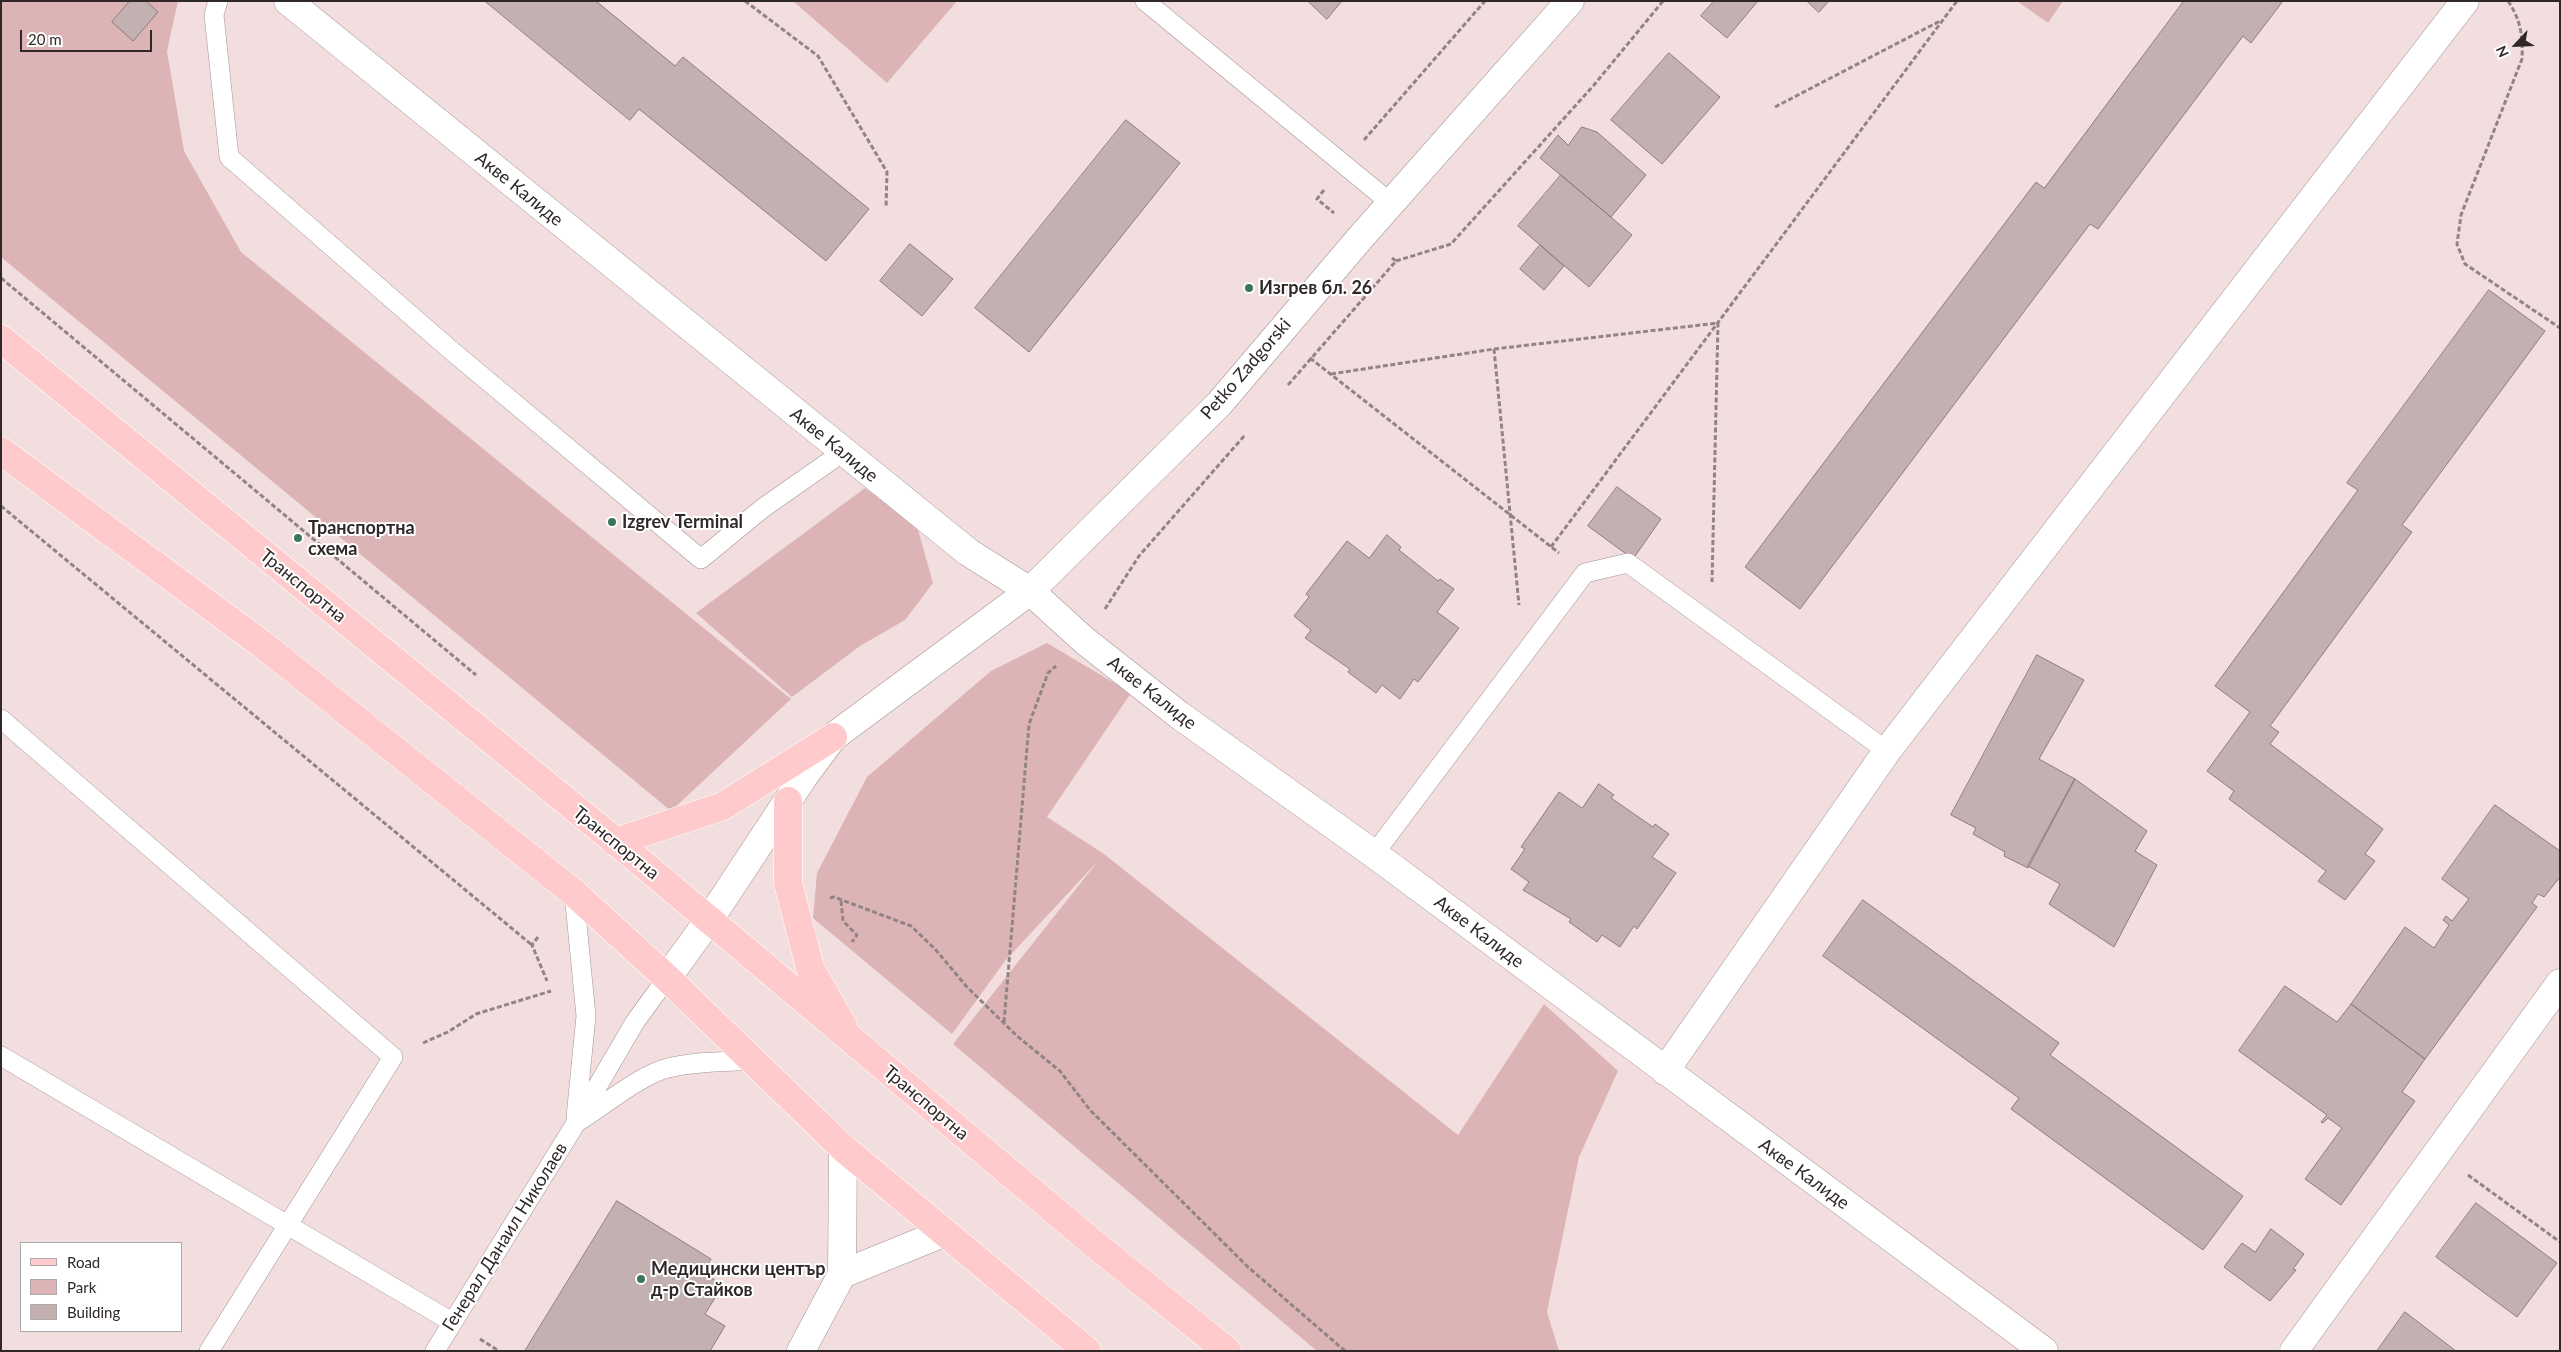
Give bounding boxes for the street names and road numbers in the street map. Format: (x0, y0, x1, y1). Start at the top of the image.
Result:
street label: Акве Калиде (471, 147, 567, 231)
street label: Petko Zadgorski (1196, 314, 1296, 424)
street label: Акве Калиде (786, 403, 882, 487)
street label: Транспортна (255, 545, 351, 627)
street label: Акве Калиде (1103, 652, 1201, 734)
street label: Транспортна (568, 802, 664, 884)
street label: Акве Калиде (1430, 891, 1528, 973)
street label: Транспортна (879, 1061, 973, 1145)
street label: Акве Калиде (1754, 1134, 1854, 1214)
street label: Генерал Данаил Николаев (438, 1139, 572, 1335)

